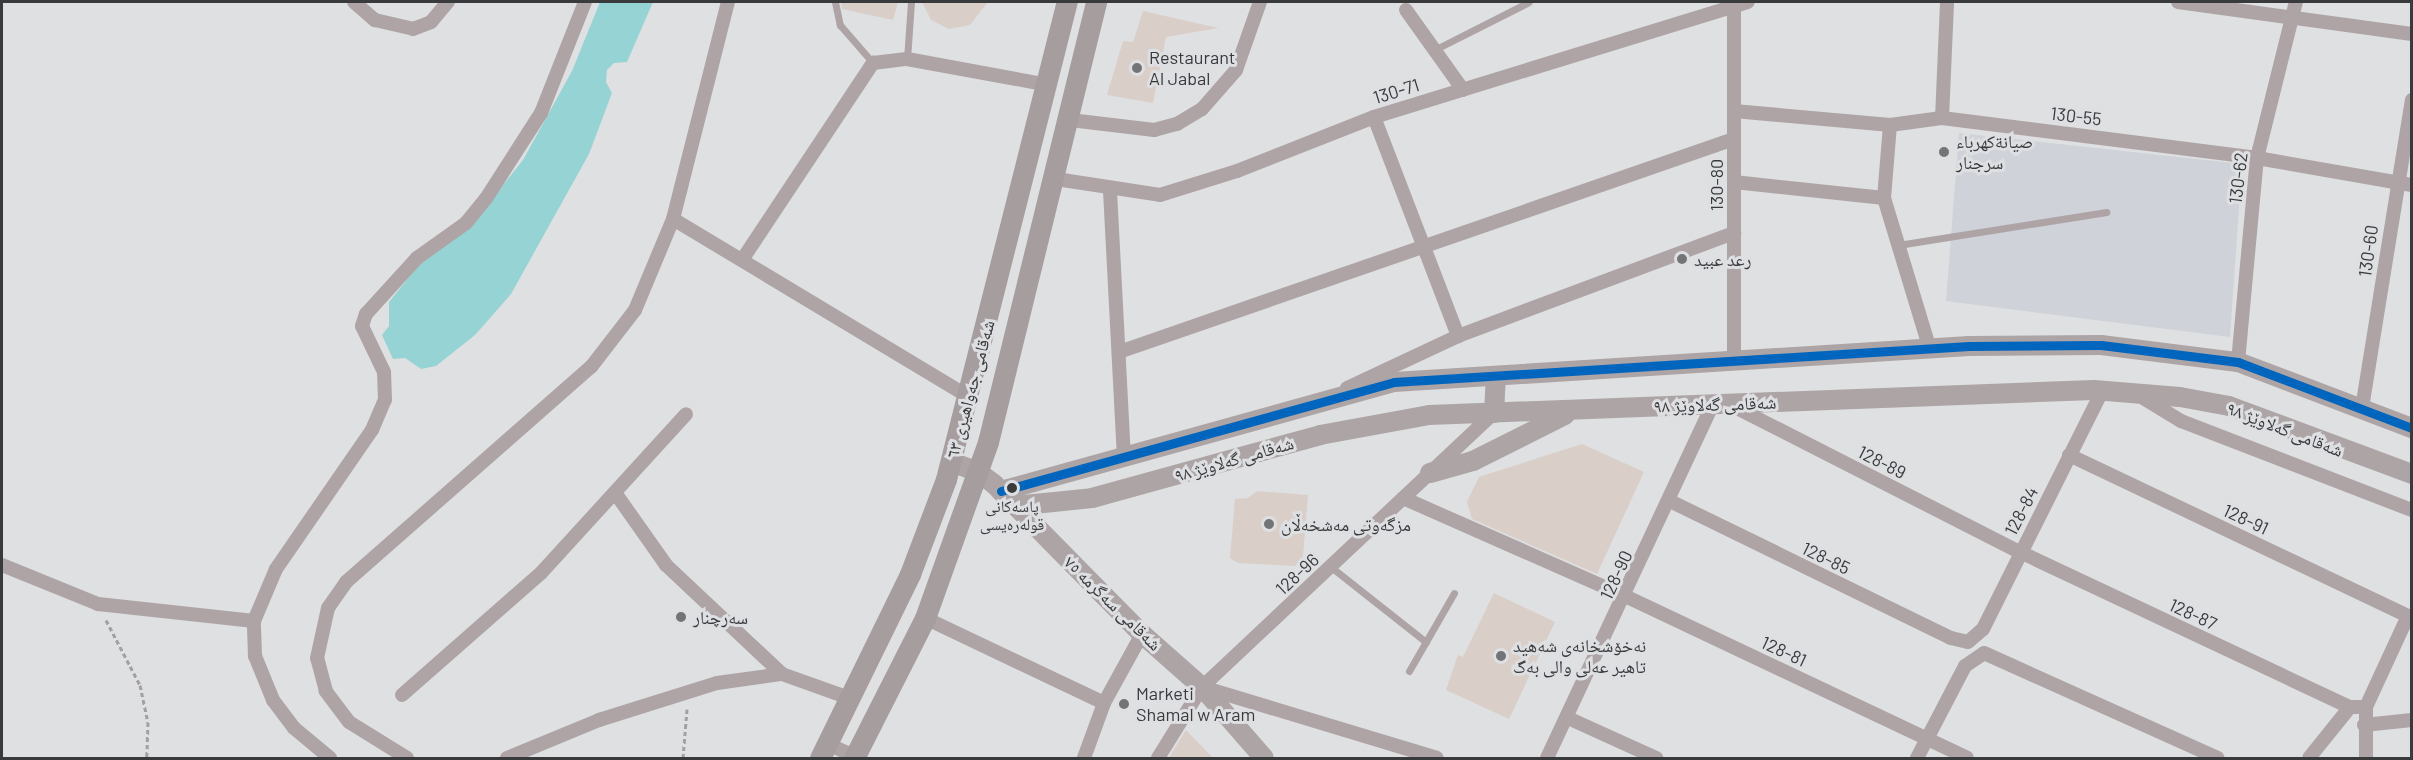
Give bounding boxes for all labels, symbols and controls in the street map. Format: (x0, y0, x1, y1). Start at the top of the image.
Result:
place label: Restaurant Al Jabal (1149, 47, 1235, 90)
marker: Restaurant Al Jabal (1130, 61, 1144, 75)
street label: 130-71 (1370, 74, 1422, 108)
street label: 130-55 (2049, 102, 2103, 130)
place label: صيانةكهرباء سرجنار (1956, 131, 2033, 174)
marker: صيانةكهرباء سرجنار (1937, 145, 1951, 159)
street label: 130-62 (2224, 151, 2252, 205)
street label: 130-80 (1705, 159, 1727, 211)
street label: 130-60 (2354, 224, 2382, 278)
place label: رعد عبيد (1694, 248, 1752, 270)
marker: رعد عبيد (1675, 252, 1689, 266)
street label: شەقامی جەواهیری ٦٣ (941, 317, 999, 461)
street label: شەقامی گەلاوێژ ٩٨ (1653, 391, 1777, 417)
street label: شەقامی گەلاوێژ ٩٨ (2224, 397, 2346, 461)
street label: شەقامی گەلاوێژ ٩٨ (1172, 432, 1296, 486)
street label: 128-89 (1854, 441, 1910, 483)
marker: پاسەکانی قولەرەیسی (1006, 482, 1018, 494)
street label: 128-84 (2000, 483, 2042, 539)
place label: پاسەکانی قولەرەیسی (980, 496, 1044, 534)
street label: 128-91 (2220, 499, 2272, 539)
place label: مزگەوتی مەشخەڵان (1281, 513, 1411, 535)
marker: مزگەوتی مەشخەڵان (1262, 517, 1276, 531)
street label: 128-85 (1798, 537, 1854, 579)
street label: 128-90 (1595, 547, 1637, 603)
street label: 128-96 (1271, 549, 1323, 599)
street label: شەقامی سەگرمە ٧٥ (1060, 551, 1166, 655)
street label: 128-87 (2166, 594, 2220, 634)
place label: سەرچنار (693, 606, 748, 628)
marker: سەرچنار (674, 610, 688, 624)
street label: 128-81 (1758, 631, 1810, 671)
place label: نەخۆشخانەی شەهید تاهیر عەلی والی بەگ (1513, 635, 1646, 678)
marker: نەخۆشخانەی شەهید تاهیر عەلی والی بەگ (1494, 649, 1508, 663)
place label: Marketi Shamal w Aram (1136, 683, 1255, 726)
marker: Marketi Shamal w Aram (1117, 697, 1131, 711)

